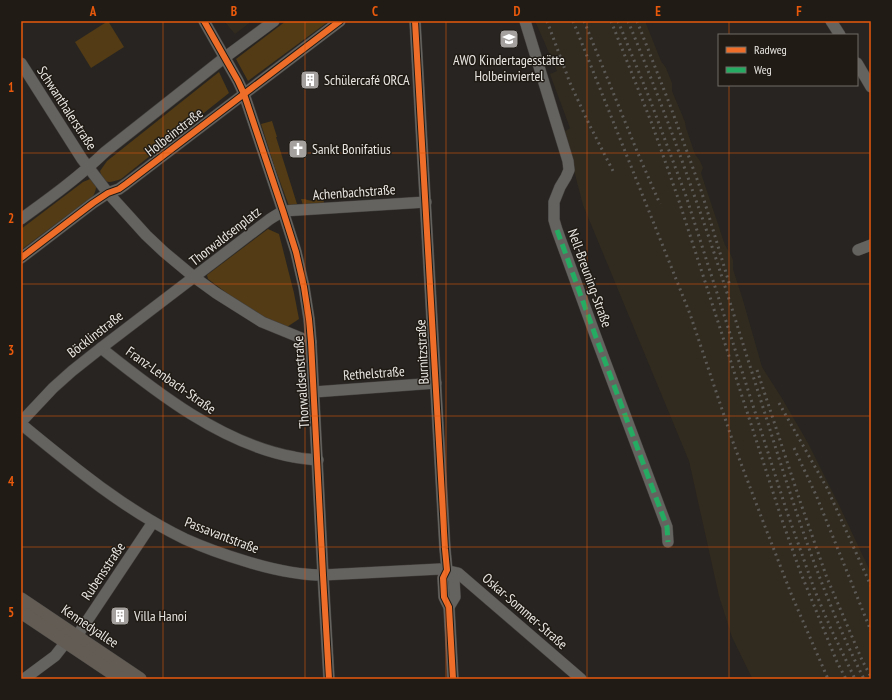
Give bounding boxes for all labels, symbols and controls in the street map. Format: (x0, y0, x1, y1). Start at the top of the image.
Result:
text: A (89, 3, 97, 20)
text: B (231, 3, 237, 20)
text: C (372, 3, 378, 20)
text: D (514, 3, 521, 20)
text: E (655, 3, 661, 20)
text: F (796, 3, 802, 20)
school or university icon: AWO Kindertagesstätte Holbeinviertel (498, 28, 520, 50)
legend (718, 34, 858, 86)
text: Radweg (754, 42, 787, 57)
place label: AWO Kindertagesstätte Holbeinviertel (453, 51, 565, 85)
text: Weg (754, 62, 772, 77)
street label: Schwanthalerstraße (33, 63, 101, 153)
building icon: Schülercafé ORCA (299, 69, 321, 91)
place label: Schülercafé ORCA (324, 71, 410, 89)
text: 1 (8, 79, 14, 96)
street label: Holbeinstraße (141, 104, 207, 160)
church icon: Sankt Bonifatius (287, 138, 309, 160)
place label: Sankt Bonifatius (312, 140, 391, 158)
street label: Achenbachstraße (312, 180, 396, 204)
street label: Thorwaldsenplatz (186, 202, 264, 270)
text: 2 (8, 210, 14, 227)
street label: Nell-Breuning-Straße (564, 226, 616, 330)
street label: Böcklinstraße (63, 306, 127, 361)
street label: Burnitzstraße (411, 319, 433, 385)
street label: Thorwaldsenstraße (289, 335, 313, 429)
text: 3 (8, 342, 14, 359)
street label: Franz-Lenbach-Straße (122, 342, 220, 418)
street label: Rethelstraße (343, 362, 406, 384)
text: 4 (8, 473, 15, 490)
street label: Passavantstraße (182, 513, 262, 558)
street label: Rubensstraße (77, 538, 129, 603)
street label: Oskar-Sommer-Straße (479, 569, 572, 653)
street label: Kennedyallee (58, 600, 122, 652)
text: 5 (8, 604, 14, 621)
building icon: Villa Hanoi (109, 605, 131, 627)
place label: Villa Hanoi (133, 607, 187, 625)

